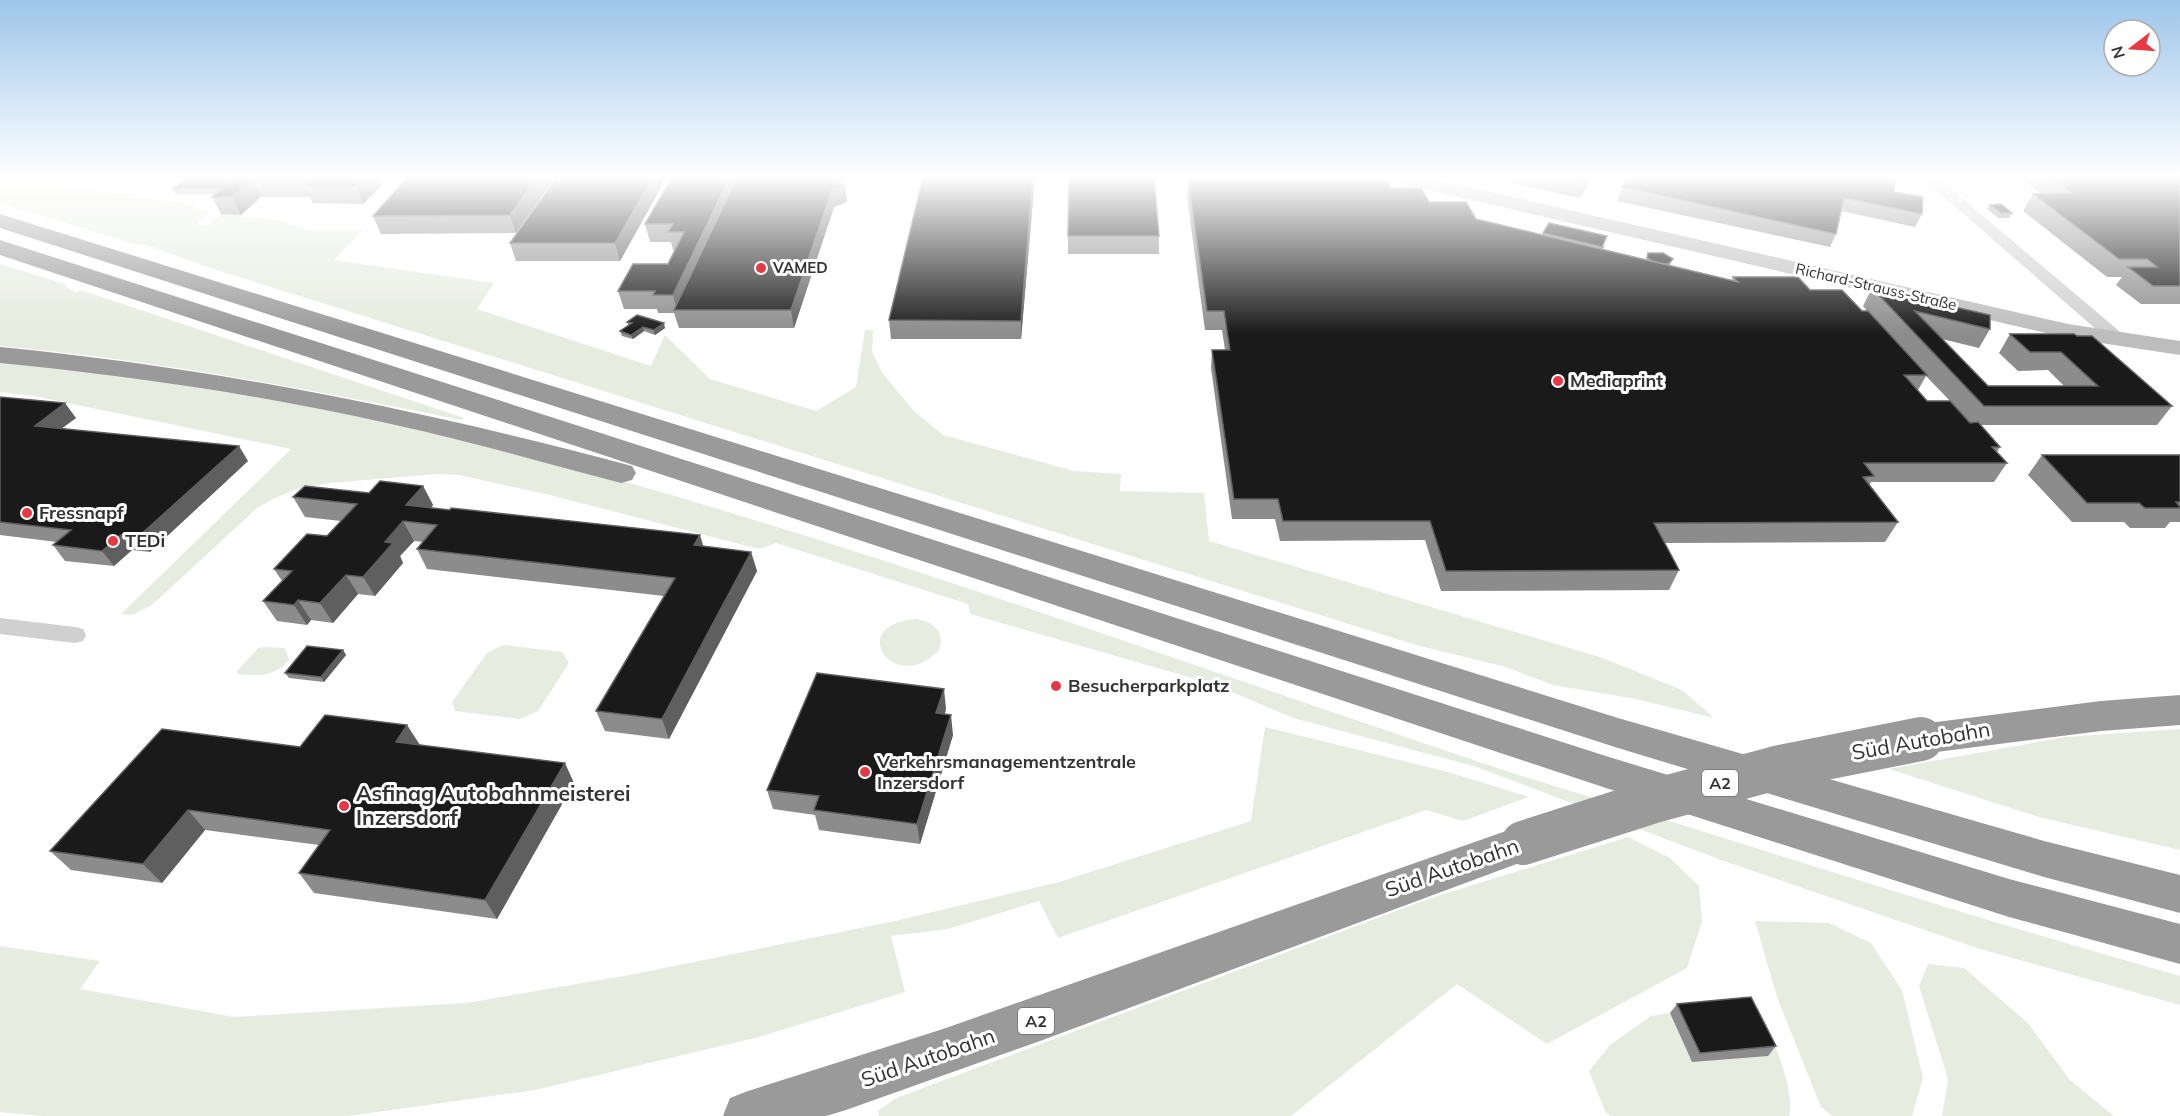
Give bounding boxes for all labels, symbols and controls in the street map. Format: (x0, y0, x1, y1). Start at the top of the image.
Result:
north arrow (2102, 18, 2162, 78)
text: N (2106, 44, 2129, 61)
place label: VAMED (772, 258, 828, 277)
street label: Richard-Strauss-Straße (1794, 259, 1959, 314)
marker: VAMED (754, 261, 768, 275)
place label: Mediaprint (1570, 369, 1663, 392)
marker: Mediaprint (1551, 374, 1565, 388)
place label: Fressnapf (39, 501, 124, 524)
marker: Fressnapf (20, 506, 34, 520)
place label: TEDi (125, 529, 165, 552)
marker: TEDi (106, 534, 120, 548)
place label: Besucherparkplatz (1068, 674, 1230, 697)
marker: Besucherparkplatz (1049, 679, 1063, 693)
street label: Süd Autobahn (1850, 715, 1992, 765)
place label: Verkehrsmanagementzentrale Inzersdorf (876, 750, 1136, 794)
marker: Verkehrsmanagementzentrale Inzersdorf (858, 765, 872, 779)
road number: A2 (1702, 770, 1738, 796)
place label: Asfinag Autobahnmeisterei Inzersdorf (356, 780, 630, 830)
marker: Asfinag Autobahnmeisterei Inzersdorf (337, 799, 351, 813)
street label: Süd Autobahn (1381, 832, 1522, 902)
road number: A2 (1018, 1008, 1054, 1034)
street label: Süd Autobahn (857, 1022, 998, 1092)

